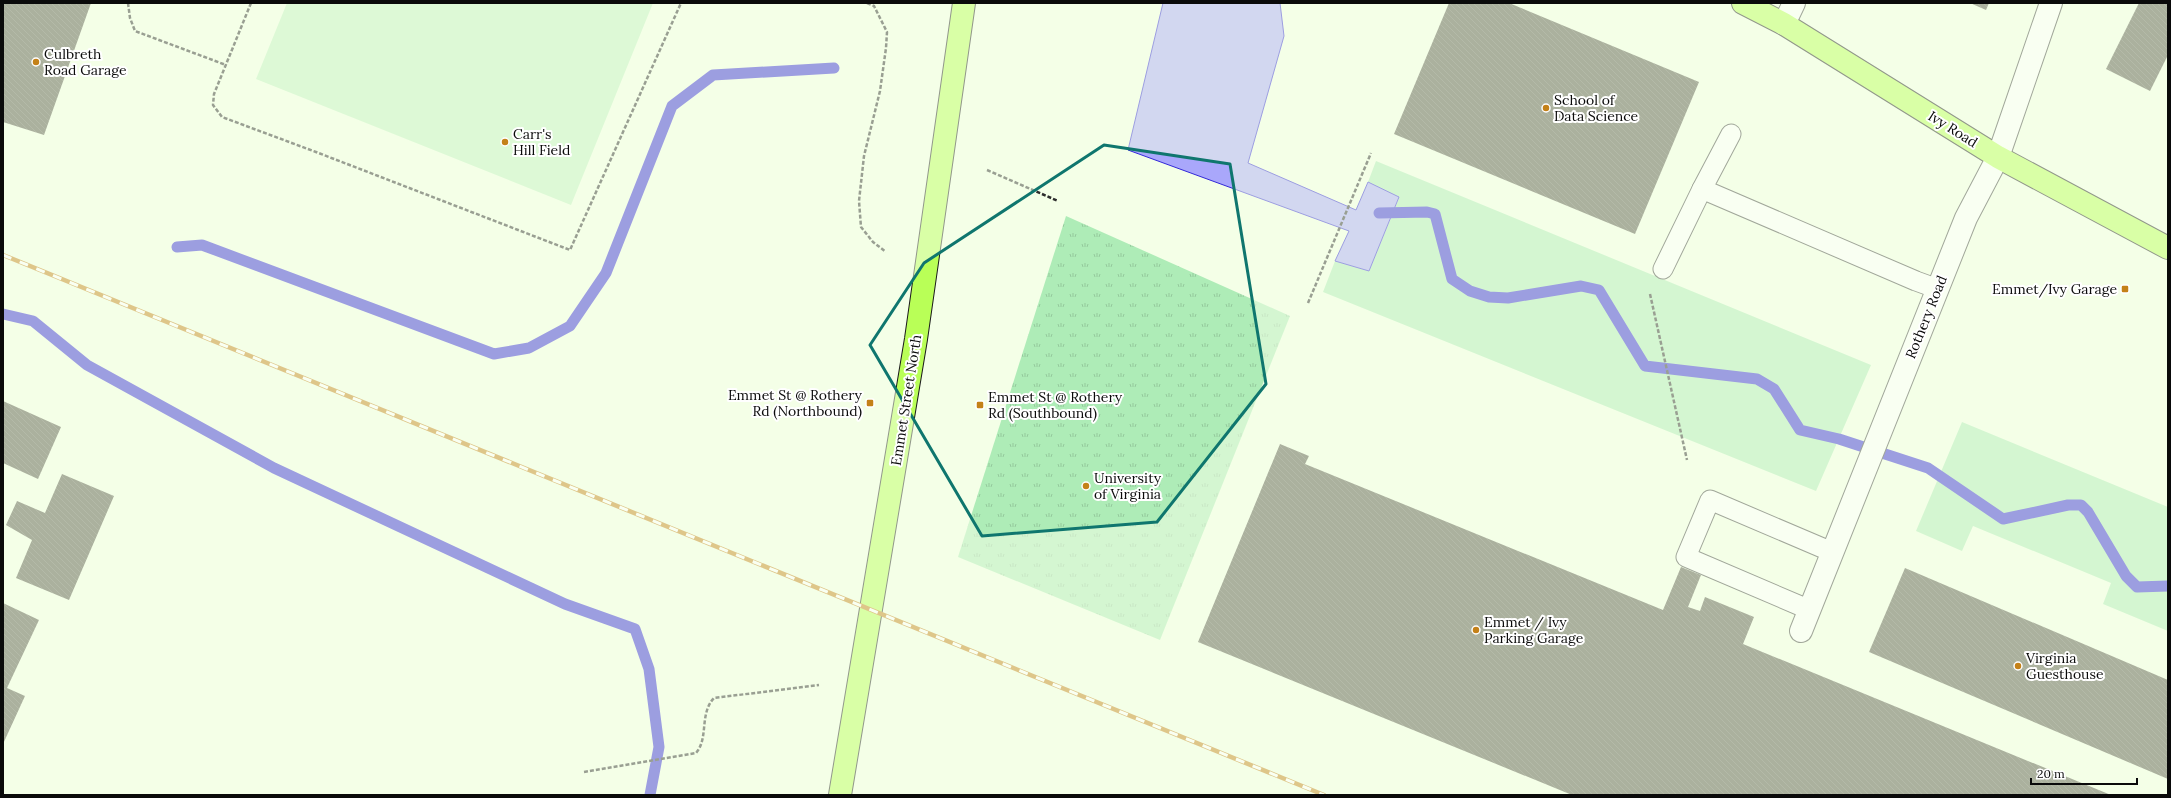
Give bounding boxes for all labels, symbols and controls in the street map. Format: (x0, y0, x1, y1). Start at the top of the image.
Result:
place label: Culbreth Road Garage (44, 45, 127, 79)
marker: Culbreth Road Garage (31, 57, 41, 67)
place label: School of Data Science (1554, 91, 1639, 125)
marker: School of Data Science (1541, 103, 1551, 113)
street label: Ivy Road (1925, 107, 1981, 151)
place label: Carr's Hill Field (513, 125, 570, 159)
marker: Carr's Hill Field (500, 137, 510, 147)
street label: Rothery Road (1901, 273, 1951, 361)
place label: Emmet/Ivy Garage (1992, 280, 2117, 298)
marker: Emmet/Ivy Garage (2120, 284, 2130, 294)
street label: Emmet Street North (887, 333, 925, 467)
place label: Emmet St @ Rothery Rd (Northbound) (728, 386, 863, 420)
place label: Emmet St @ Rothery Rd (Southbound) (988, 388, 1123, 422)
marker: Emmet St @ Rothery Rd (Northbound) (865, 398, 875, 408)
marker: Emmet St @ Rothery Rd (Southbound) (975, 400, 985, 410)
place label: University of Virginia (1094, 469, 1162, 503)
marker: University of Virginia (1081, 481, 1091, 491)
place label: Emmet / Ivy Parking Garage (1484, 613, 1584, 647)
marker: Emmet / Ivy Parking Garage (1471, 625, 1481, 635)
place label: Virginia Guesthouse (2025, 649, 2104, 683)
marker: Virginia Guesthouse (2013, 661, 2023, 671)
scale bar (2031, 760, 2137, 786)
text: 20 m (2037, 766, 2065, 781)

